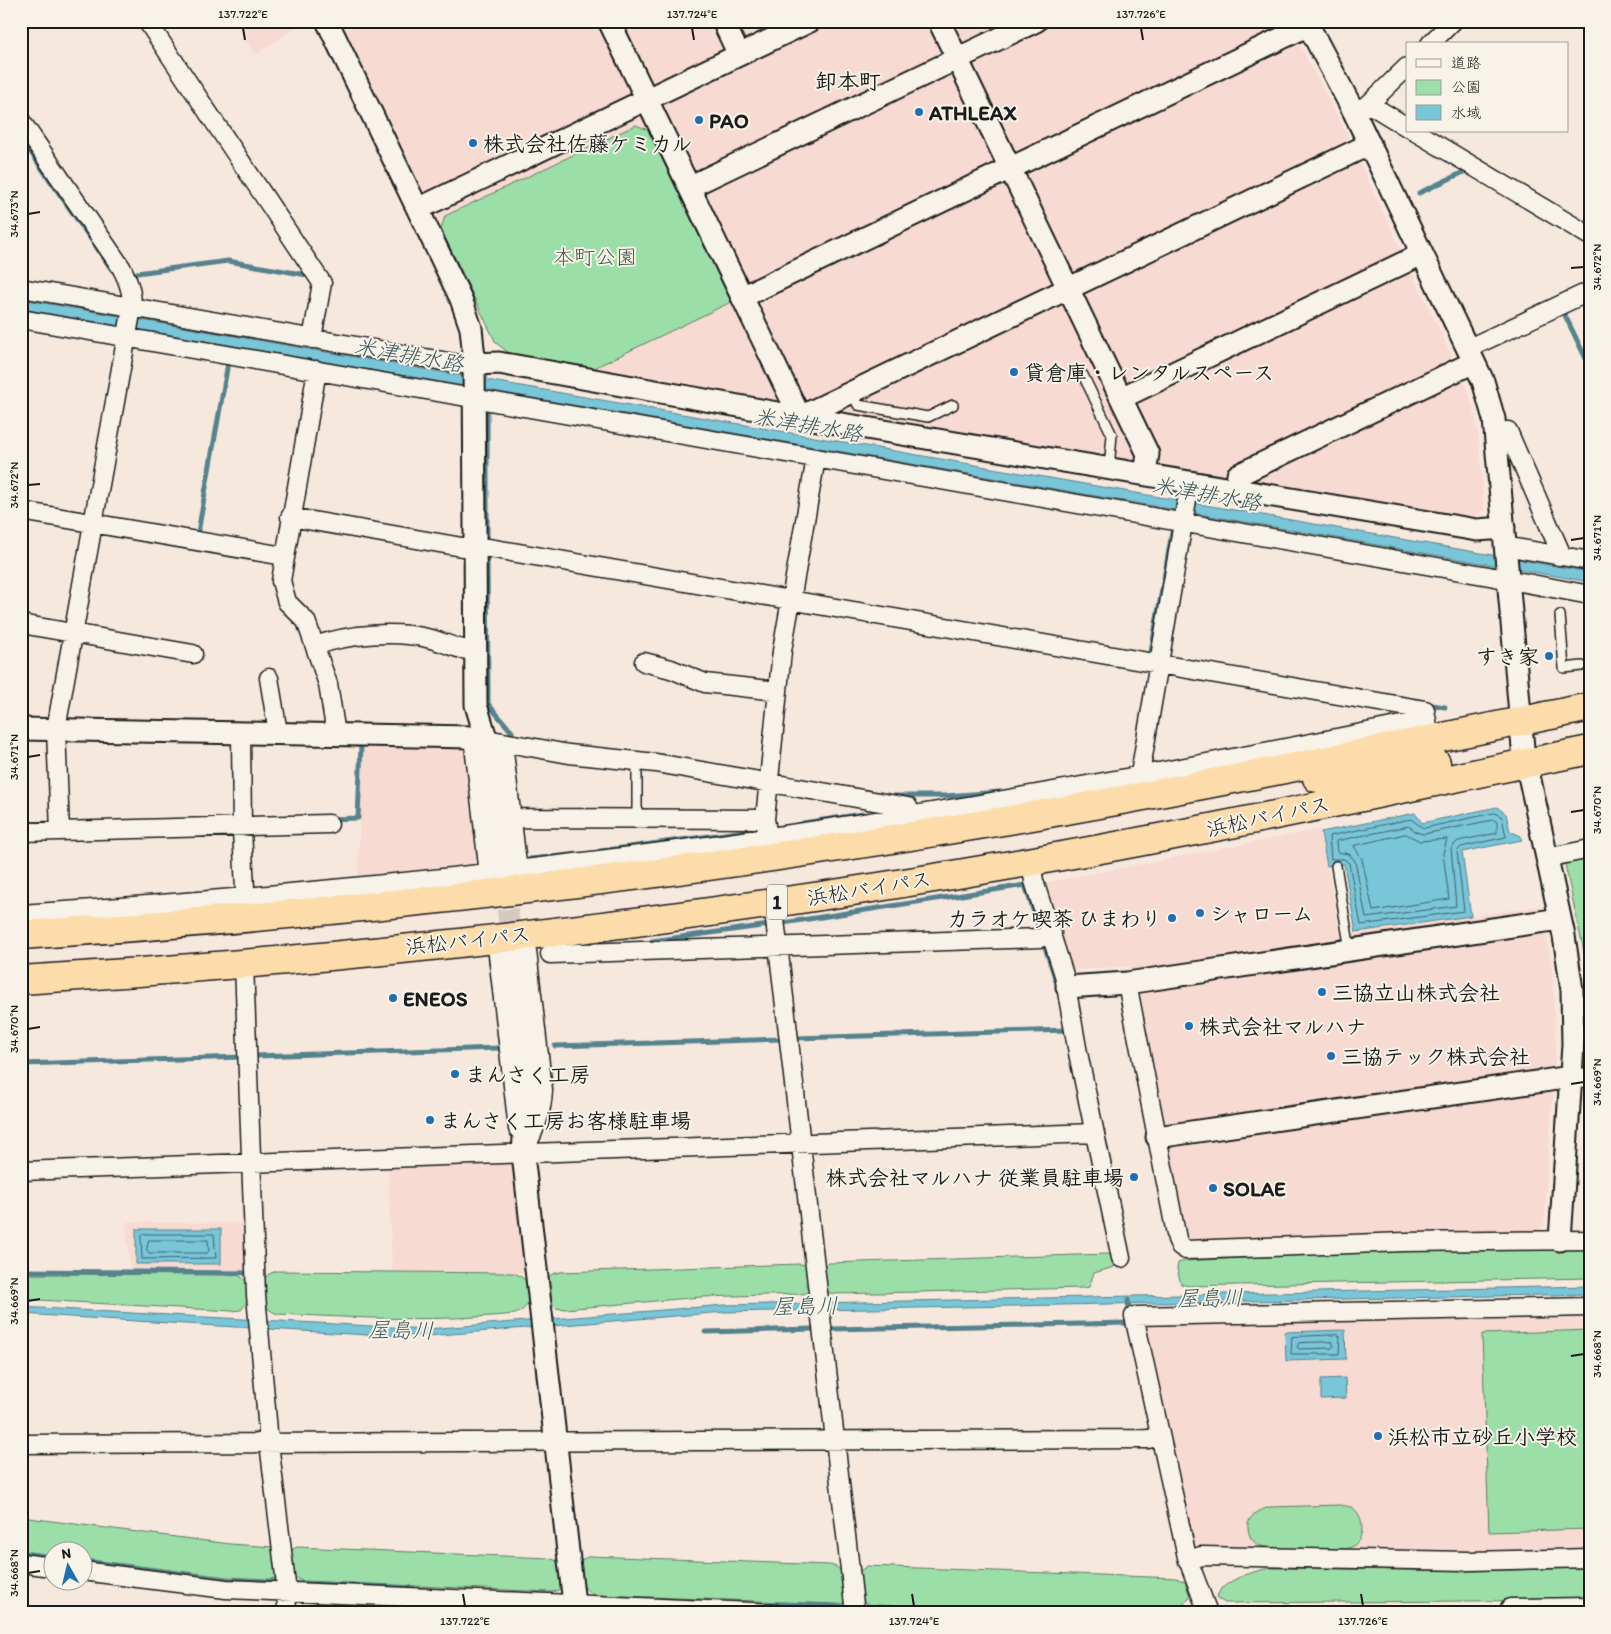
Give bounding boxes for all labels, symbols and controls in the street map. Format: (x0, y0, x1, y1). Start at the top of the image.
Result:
text: 137.722°E (218, 7, 268, 21)
text: 137.724°E (667, 7, 718, 21)
text: 137.726°E (1116, 7, 1166, 21)
legend (1406, 42, 1568, 132)
text: 道路 (1451, 54, 1481, 72)
district label: 卸本町 (815, 68, 881, 95)
text: 公園 (1451, 78, 1481, 96)
place label: ATHLEAX (928, 100, 1017, 125)
text: 水域 (1451, 104, 1481, 122)
marker: ATHLEAX (913, 106, 925, 118)
place label: PAO (709, 108, 749, 133)
marker: PAO (693, 114, 705, 126)
place label: 株式会社佐藤ケミカル (483, 131, 693, 156)
marker: 株式会社佐藤ケミカル (467, 137, 479, 149)
text: 34.673°N (7, 190, 21, 238)
park label: 本町公園 (553, 244, 637, 269)
text: 34.672°N (1590, 244, 1604, 290)
water label: 米津排水路 (352, 332, 467, 378)
place label: 貸倉庫・レンタルスペース (1024, 360, 1274, 385)
marker: 貸倉庫・レンタルスペース (1008, 366, 1020, 378)
water label: 米津排水路 (751, 402, 866, 448)
text: 34.672°N (7, 462, 21, 508)
water label: 米津排水路 (1150, 471, 1265, 517)
text: 34.671°N (1590, 515, 1604, 561)
place label: すき家 (1476, 644, 1539, 669)
marker: すき家 (1543, 650, 1555, 662)
text: 34.671°N (7, 734, 21, 780)
text: 34.670°N (1590, 786, 1604, 834)
street label: 浜松バイパス (1204, 791, 1332, 841)
street label: 浜松バイパス (805, 866, 933, 910)
road number: 1 (767, 884, 787, 920)
place label: シャローム (1210, 901, 1313, 926)
place label: カラオケ喫茶 ひまわり (947, 906, 1162, 931)
marker: シャローム (1194, 907, 1206, 919)
marker: カラオケ喫茶 ひまわり (1166, 912, 1178, 924)
street label: 浜松バイパス (404, 921, 532, 959)
place label: 三協立山株式会社 (1332, 980, 1500, 1005)
place label: ENEOS (403, 986, 468, 1011)
marker: 三協立山株式会社 (1316, 986, 1328, 998)
marker: ENEOS (387, 992, 399, 1004)
text: 34.670°N (7, 1005, 21, 1053)
place label: 株式会社マルハナ (1199, 1014, 1367, 1039)
marker: 株式会社マルハナ (1183, 1020, 1195, 1032)
place label: 三協テック株式会社 (1341, 1044, 1530, 1069)
marker: 三協テック株式会社 (1325, 1050, 1337, 1062)
text: 34.669°N (1590, 1058, 1604, 1106)
place label: まんさく工房 (465, 1062, 590, 1087)
marker: まんさく工房 (449, 1068, 461, 1080)
place label: まんさく工房お客様駐車場 (440, 1108, 691, 1133)
marker: まんさく工房お客様駐車場 (424, 1114, 436, 1126)
place label: 株式会社マルハナ 従業員駐車場 (826, 1165, 1124, 1190)
marker: 株式会社マルハナ 従業員駐車場 (1128, 1171, 1140, 1183)
place label: SOLAE (1223, 1176, 1286, 1201)
marker: SOLAE (1207, 1182, 1219, 1194)
text: 34.669°N (7, 1277, 21, 1325)
water label: 屋島川 (1177, 1284, 1243, 1312)
water label: 屋島川 (772, 1292, 838, 1320)
water label: 屋島川 (368, 1316, 434, 1344)
text: 34.668°N (1590, 1330, 1604, 1378)
place label: 浜松市立砂丘小学校 (1388, 1424, 1577, 1449)
marker: 浜松市立砂丘小学校 (1372, 1430, 1384, 1442)
north arrow (42, 1542, 92, 1592)
text: N (60, 1545, 72, 1563)
text: 34.668°N (7, 1549, 21, 1597)
text: 137.722°E (440, 1614, 490, 1628)
text: 137.724°E (889, 1614, 940, 1628)
text: 137.726°E (1338, 1614, 1388, 1628)

